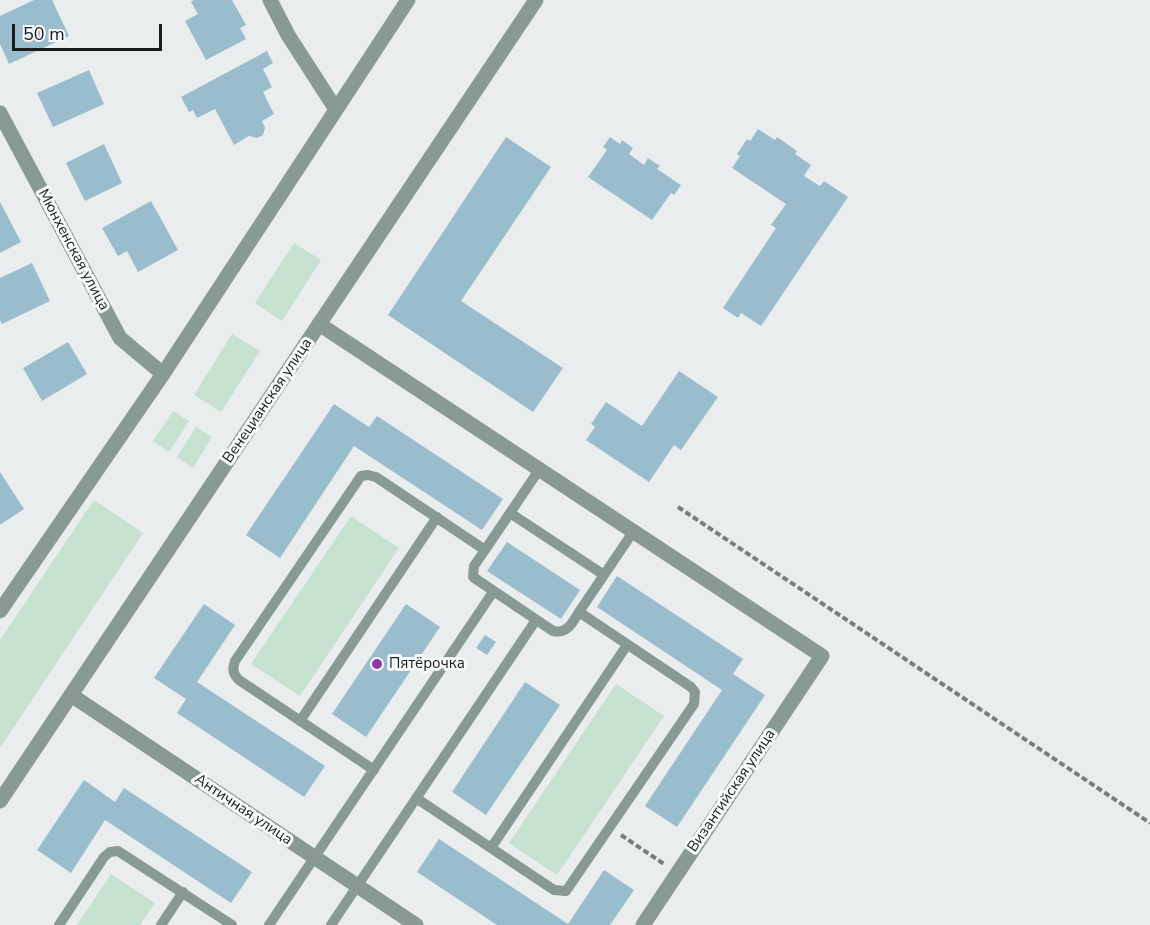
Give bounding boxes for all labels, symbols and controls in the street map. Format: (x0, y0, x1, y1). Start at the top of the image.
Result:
scale bar (15, 12, 165, 50)
text: 50 m (23, 22, 65, 46)
street label: Мюнхенская улица (33, 186, 113, 314)
street label: Венецианская улица (220, 335, 316, 467)
place label: Пятёрочка (389, 655, 465, 673)
marker: Пятёрочка (370, 657, 384, 671)
street label: Византийская улица (684, 726, 780, 856)
street label: Античная улица (191, 771, 295, 849)

